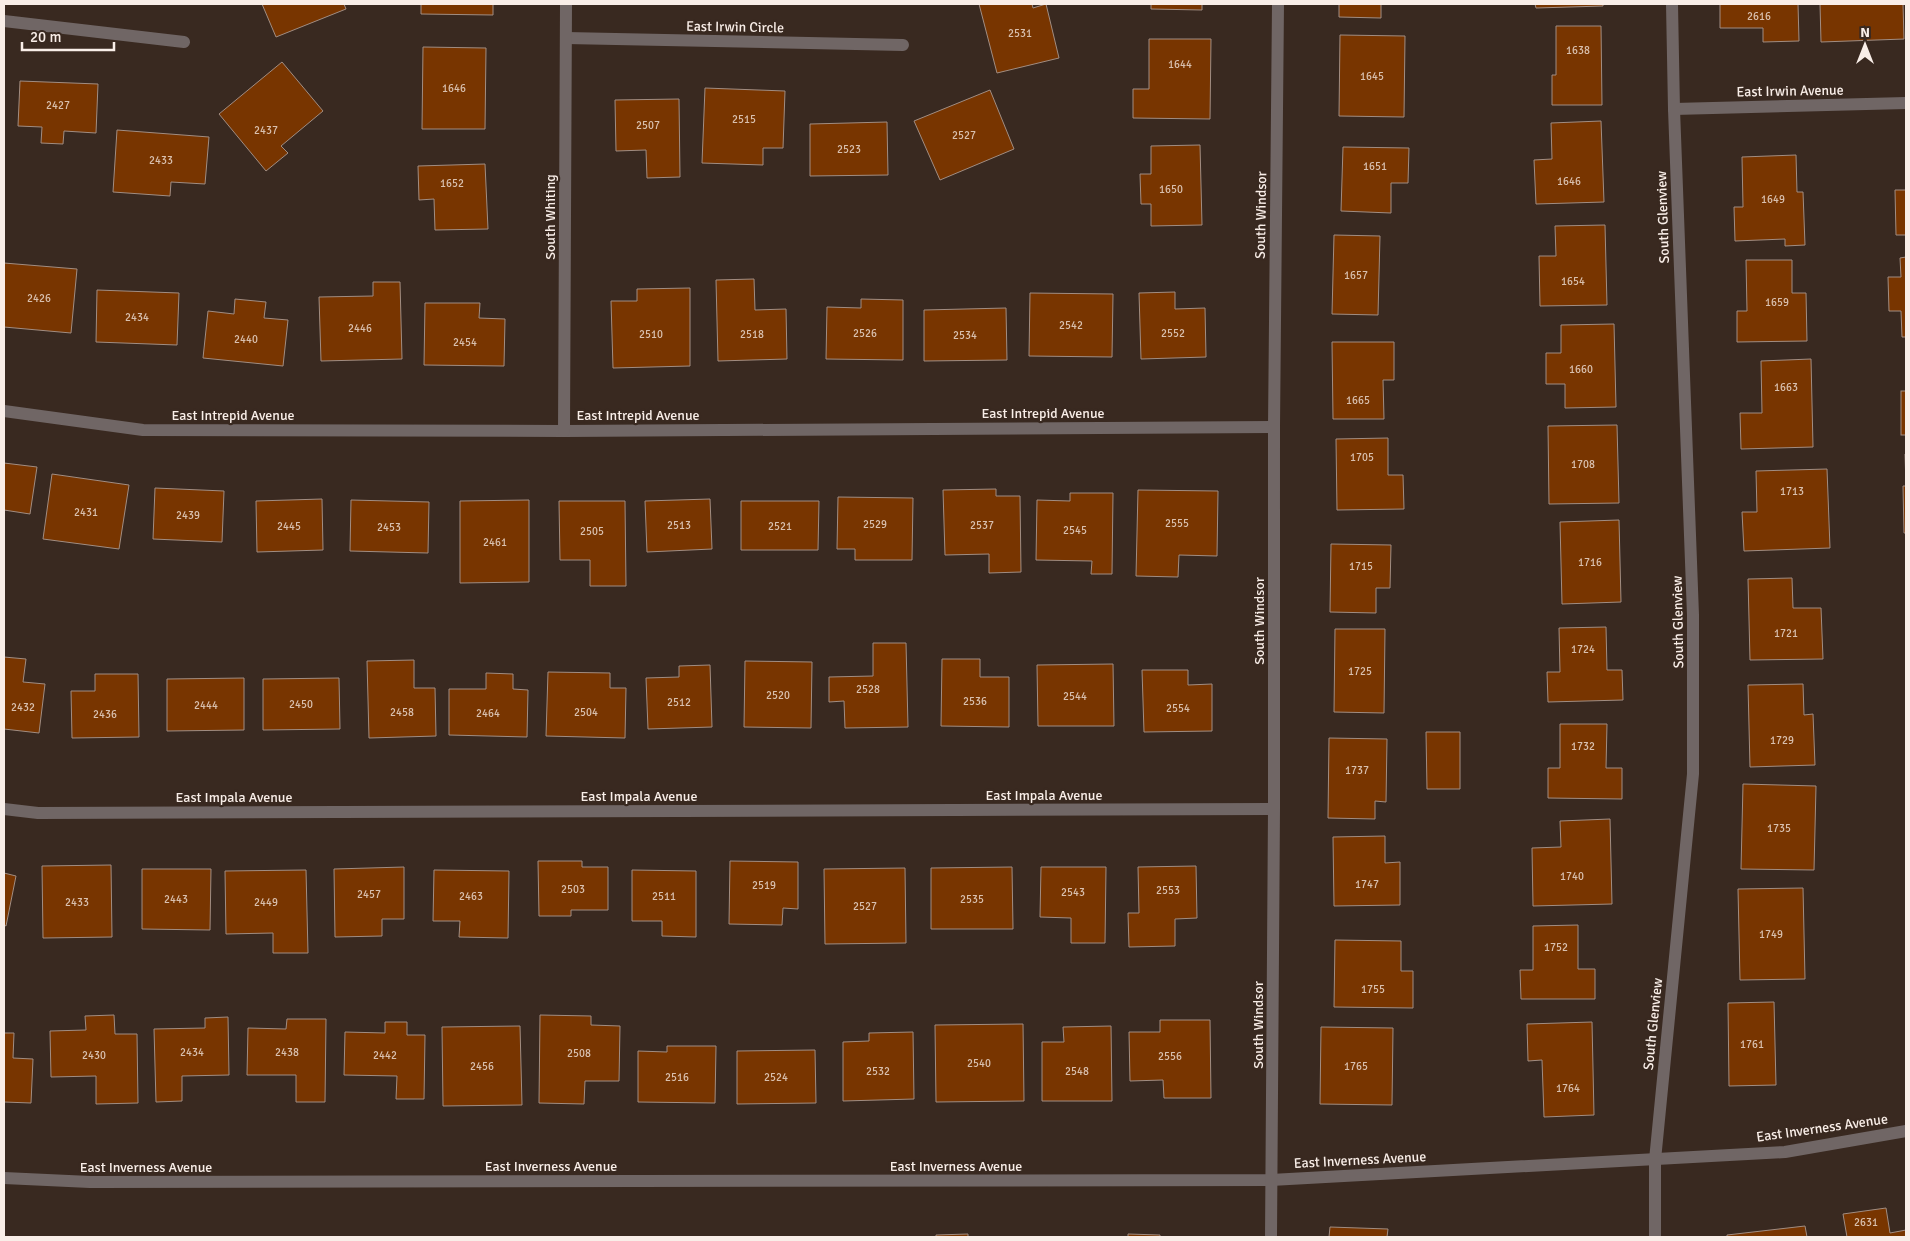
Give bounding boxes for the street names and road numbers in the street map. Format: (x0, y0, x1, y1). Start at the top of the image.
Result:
street label: East Irwin Circle (686, 18, 784, 36)
street label: East Irwin Avenue (1736, 82, 1844, 100)
street label: South Windsor (1252, 170, 1270, 259)
street label: South Glenview (1653, 170, 1673, 264)
street label: South Whiting (542, 174, 559, 260)
street label: East Intrepid Avenue (981, 405, 1105, 422)
street label: East Intrepid Avenue (171, 407, 295, 424)
street label: East Intrepid Avenue (576, 407, 700, 424)
street label: South Windsor (1251, 576, 1268, 665)
street label: South Glenview (1669, 576, 1687, 668)
street label: East Impala Avenue (986, 787, 1102, 804)
street label: East Impala Avenue (581, 788, 697, 805)
street label: East Impala Avenue (176, 789, 292, 806)
street label: South Glenview (1640, 977, 1666, 1071)
street label: South Windsor (1250, 980, 1267, 1069)
street label: East Inverness Avenue (1755, 1110, 1889, 1146)
street label: East Inverness Avenue (1293, 1148, 1427, 1172)
street label: East Inverness Avenue (485, 1158, 617, 1175)
street label: East Inverness Avenue (890, 1158, 1022, 1175)
street label: East Inverness Avenue (80, 1159, 212, 1176)

